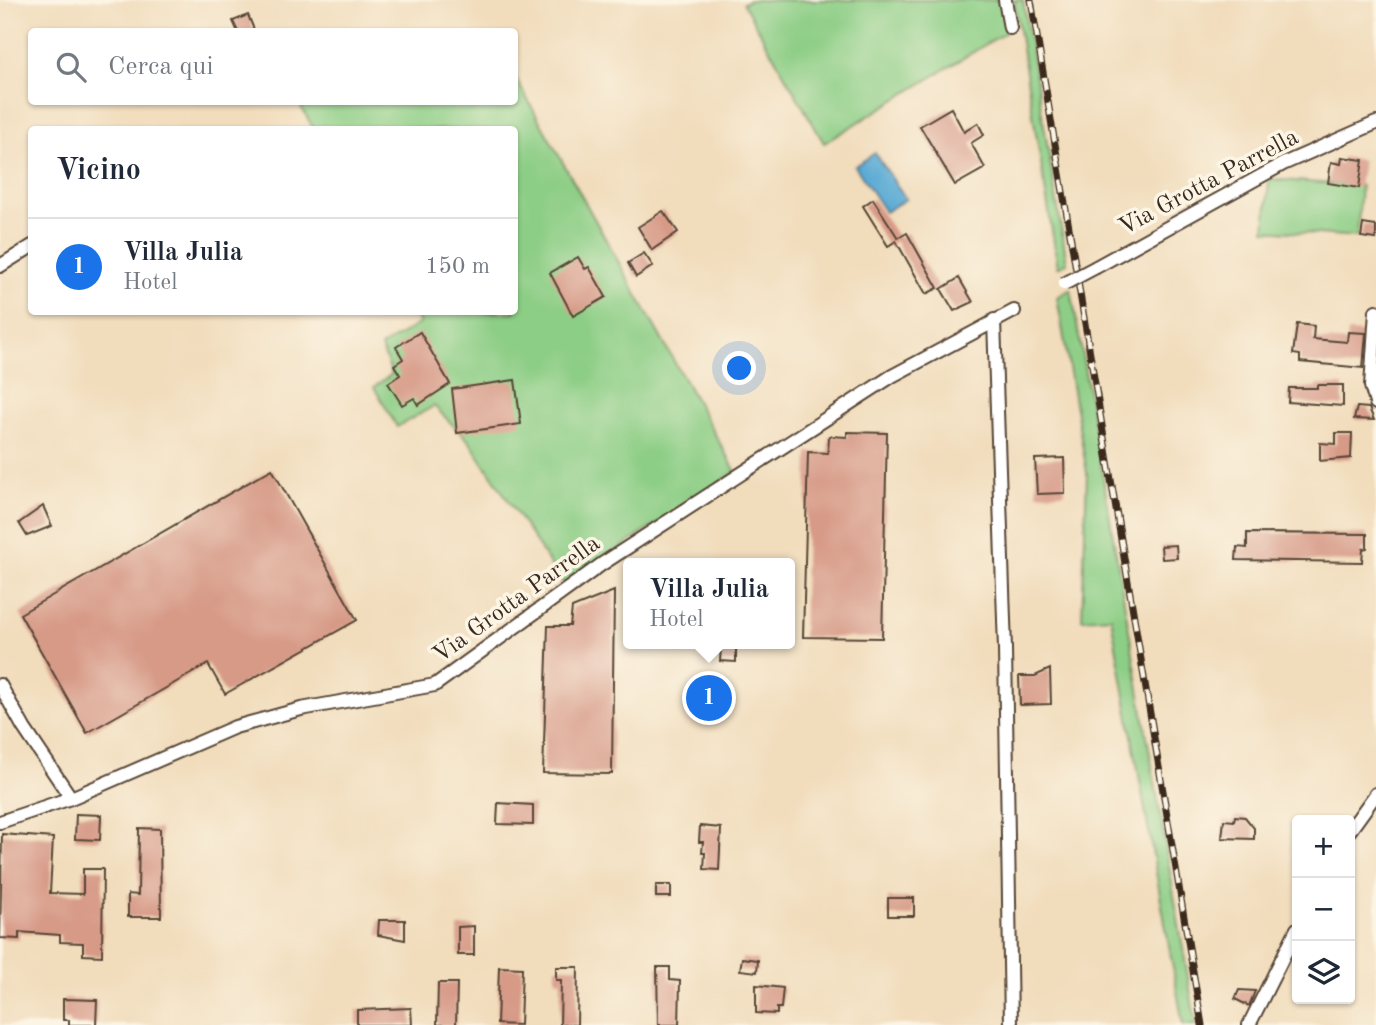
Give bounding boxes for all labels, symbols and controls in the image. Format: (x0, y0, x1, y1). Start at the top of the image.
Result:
search box (28, 28, 518, 105)
icon: search (52, 48, 90, 86)
text: Cerca qui (108, 54, 213, 80)
street label: Via Grotta Parrella (1115, 125, 1303, 240)
text: Vicino (56, 156, 141, 186)
text: Villa Julia (123, 240, 243, 266)
text: 1 (72, 255, 86, 278)
text: 150 m (425, 255, 490, 278)
text: Hotel (123, 271, 177, 294)
your location (722, 351, 756, 385)
street label: Via Grotta Parrella (429, 532, 605, 668)
popup (623, 558, 795, 649)
text: Villa Julia (649, 577, 769, 603)
text: Hotel (649, 608, 703, 631)
pin: 1 (686, 672, 732, 724)
map controls (1292, 815, 1355, 1004)
button: + (1292, 815, 1355, 878)
button: − (1292, 878, 1355, 941)
button: layers (1292, 941, 1355, 1004)

